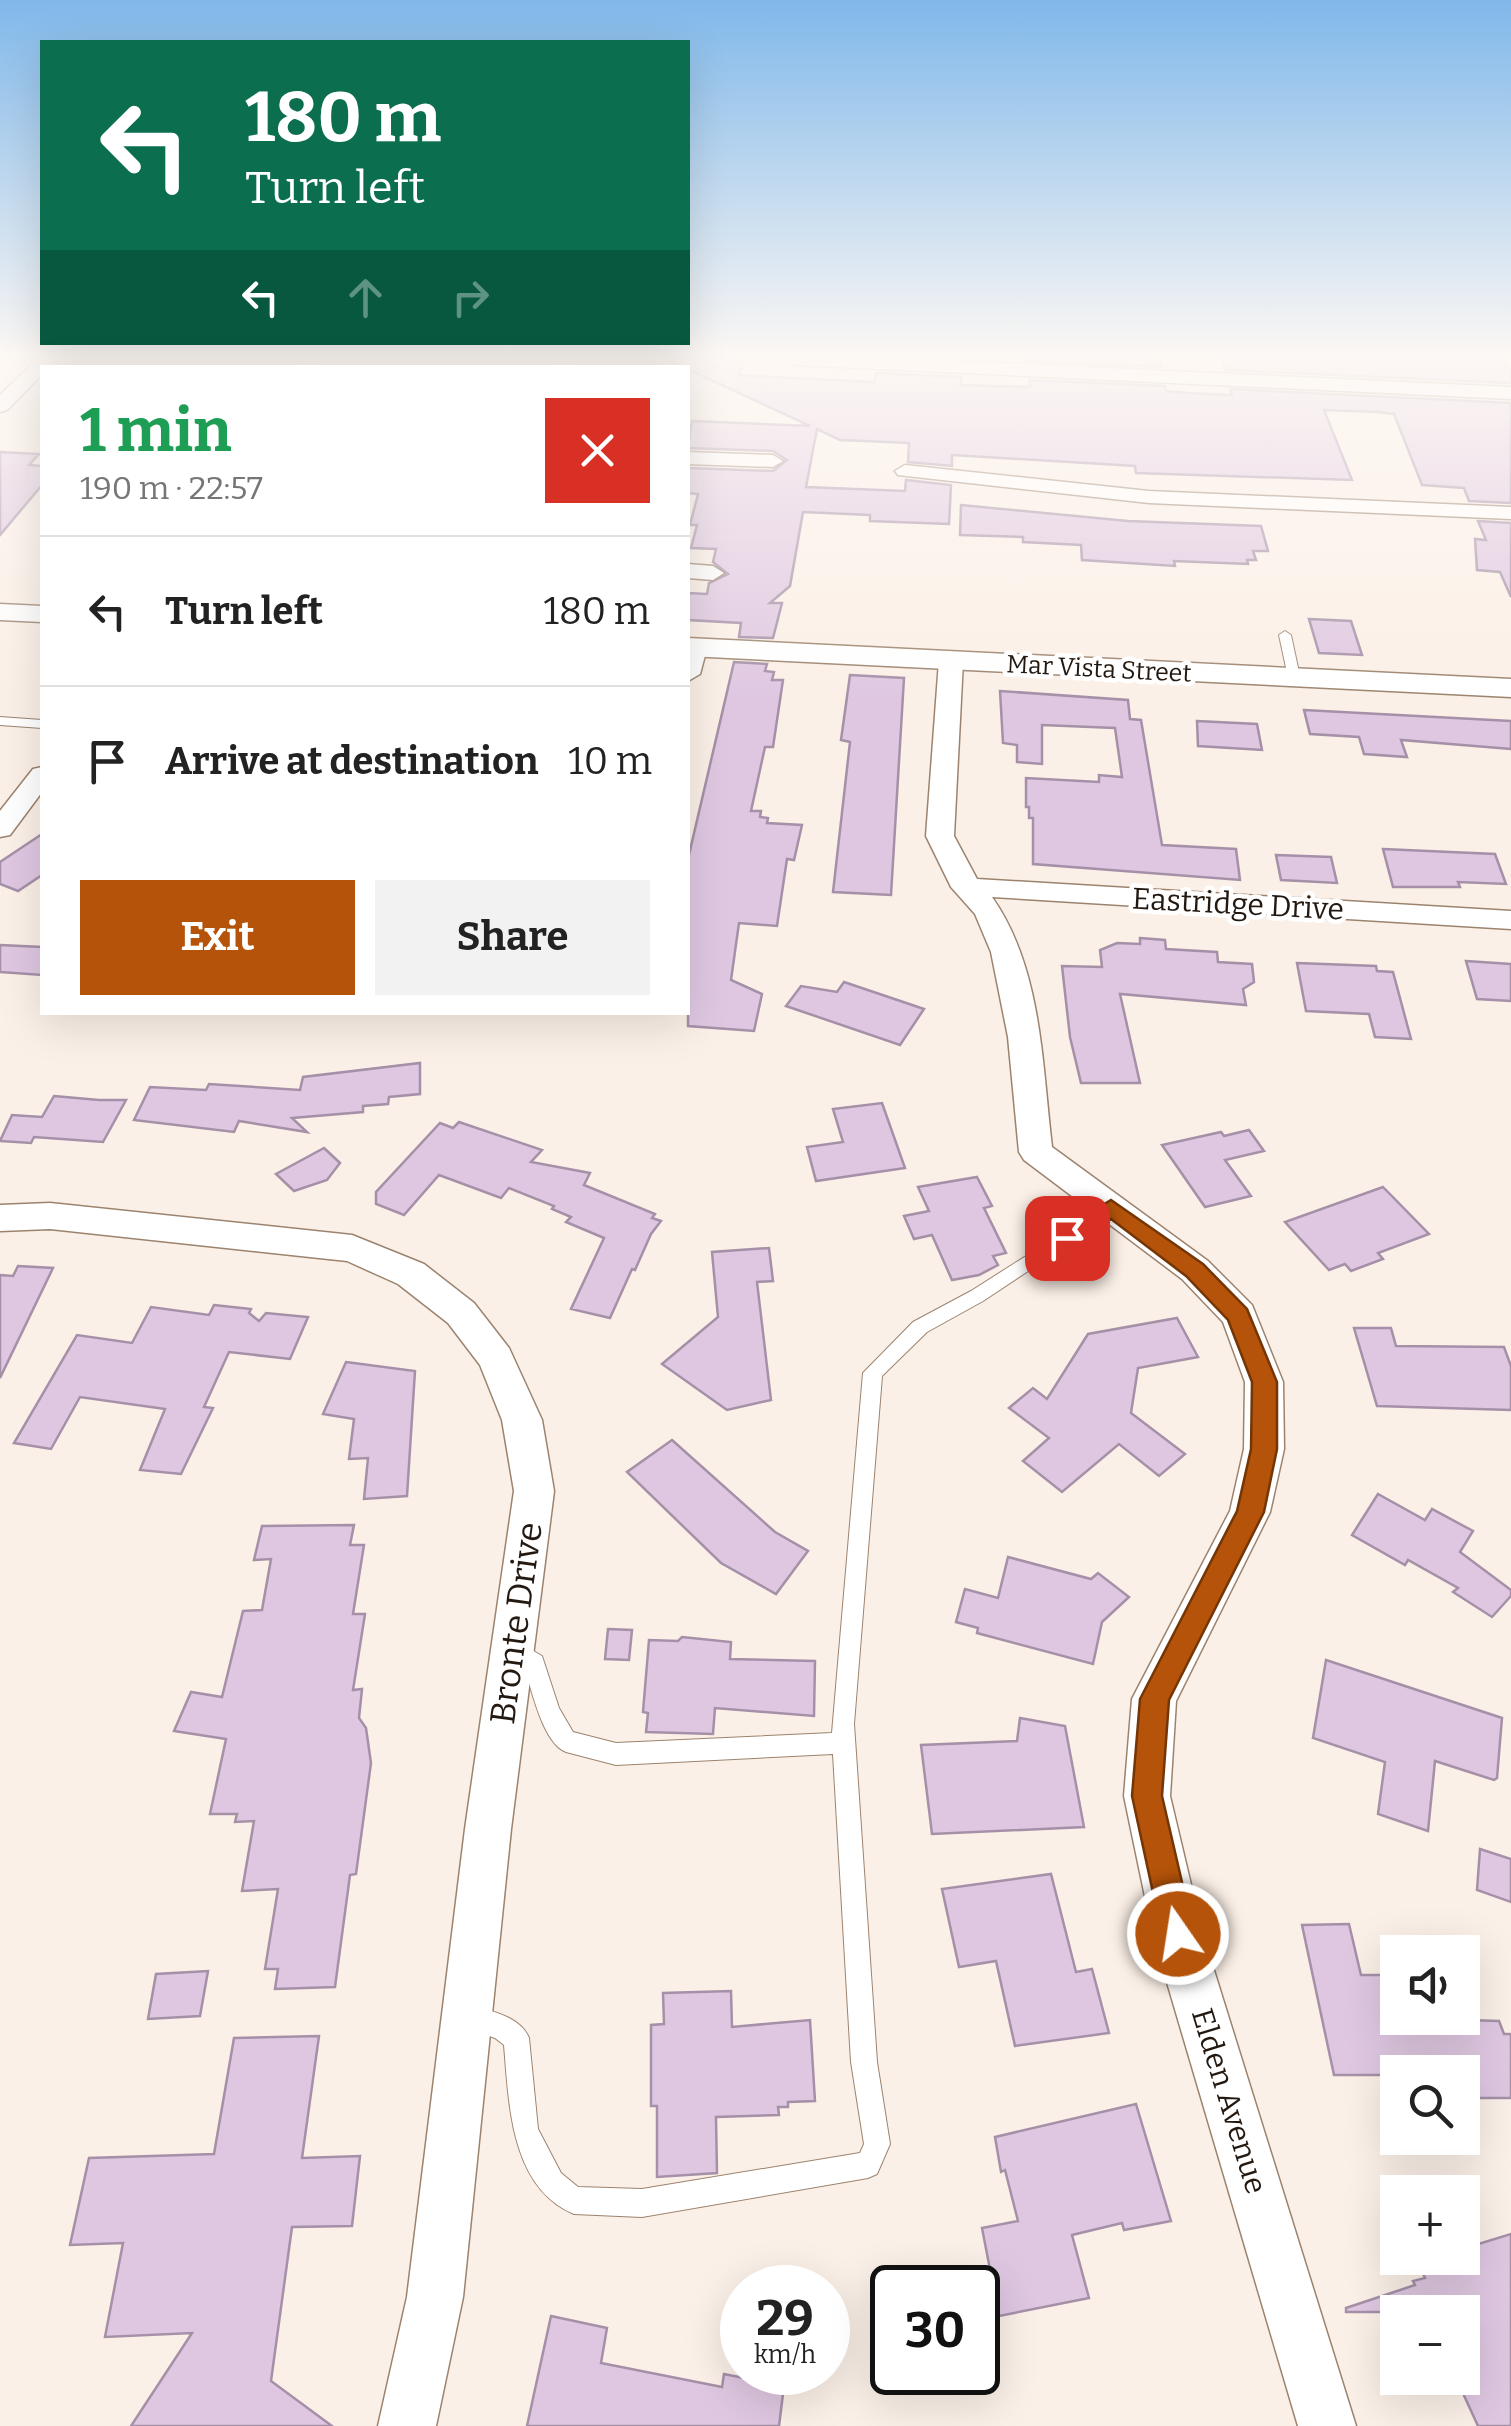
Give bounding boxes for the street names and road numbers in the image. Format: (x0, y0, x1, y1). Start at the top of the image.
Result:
street label: Mar Vista Street (1006, 649, 1192, 689)
street label: Eastridge Drive (1131, 880, 1345, 928)
street label: Bronte Drive (481, 1519, 551, 1727)
street label: Elden Avenue (1184, 2004, 1274, 2198)

